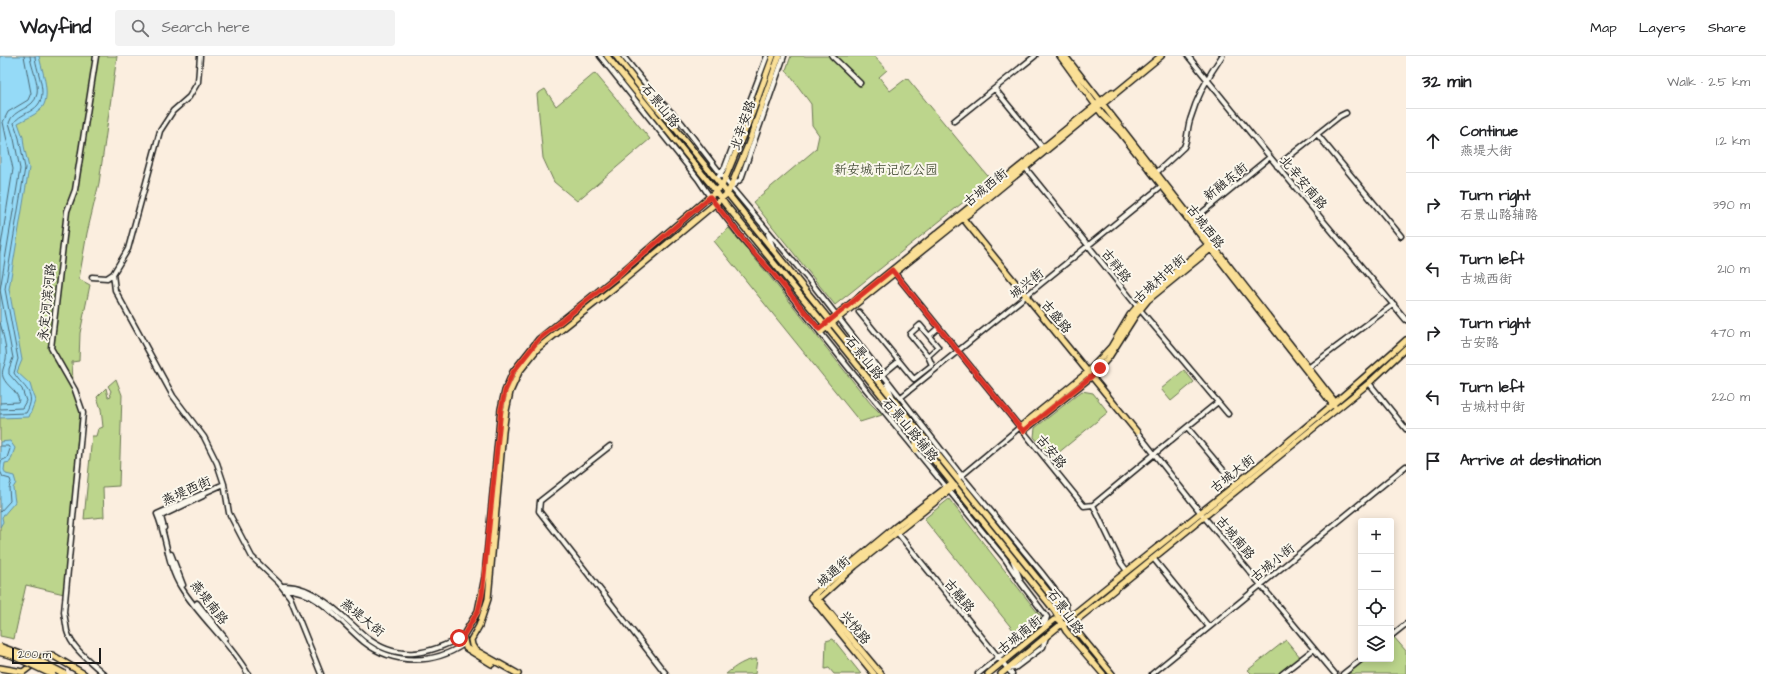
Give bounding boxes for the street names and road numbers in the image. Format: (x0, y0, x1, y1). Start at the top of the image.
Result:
street label: 石景山路 (637, 80, 684, 132)
street label: 北辛安路 (726, 98, 760, 153)
street label: 北辛安南路 (1275, 152, 1331, 213)
street label: 新融东街 (1200, 158, 1252, 205)
street label: 古城西街 (960, 164, 1012, 211)
street label: 古城西路 (1182, 201, 1228, 253)
street label: 古祥路 (1097, 245, 1135, 287)
street label: 古城村中街 (1129, 250, 1190, 307)
street label: 永定河滨河路 (34, 262, 60, 342)
street label: 城兴街 (1006, 265, 1047, 303)
street label: 古盛路 (1037, 296, 1076, 337)
street label: 石景山路 (841, 332, 888, 384)
street label: 石景山路辅路 (878, 394, 942, 465)
street label: 古安路 (1032, 431, 1070, 472)
street label: 古城大街 (1207, 451, 1259, 497)
street label: 燕堤西街 (159, 472, 214, 510)
street label: 古城南路 (1212, 512, 1259, 563)
street label: 古城小街 (1247, 539, 1299, 586)
street label: 城通街 (813, 552, 854, 591)
street label: 古融路 (940, 575, 978, 616)
street label: 燕堤南路 (186, 577, 232, 629)
street label: 石景山路 (1043, 585, 1088, 638)
street label: 燕堤大街 (336, 594, 388, 641)
street label: 兴悦路 (836, 607, 875, 648)
street label: 古城南街 (994, 611, 1046, 658)

